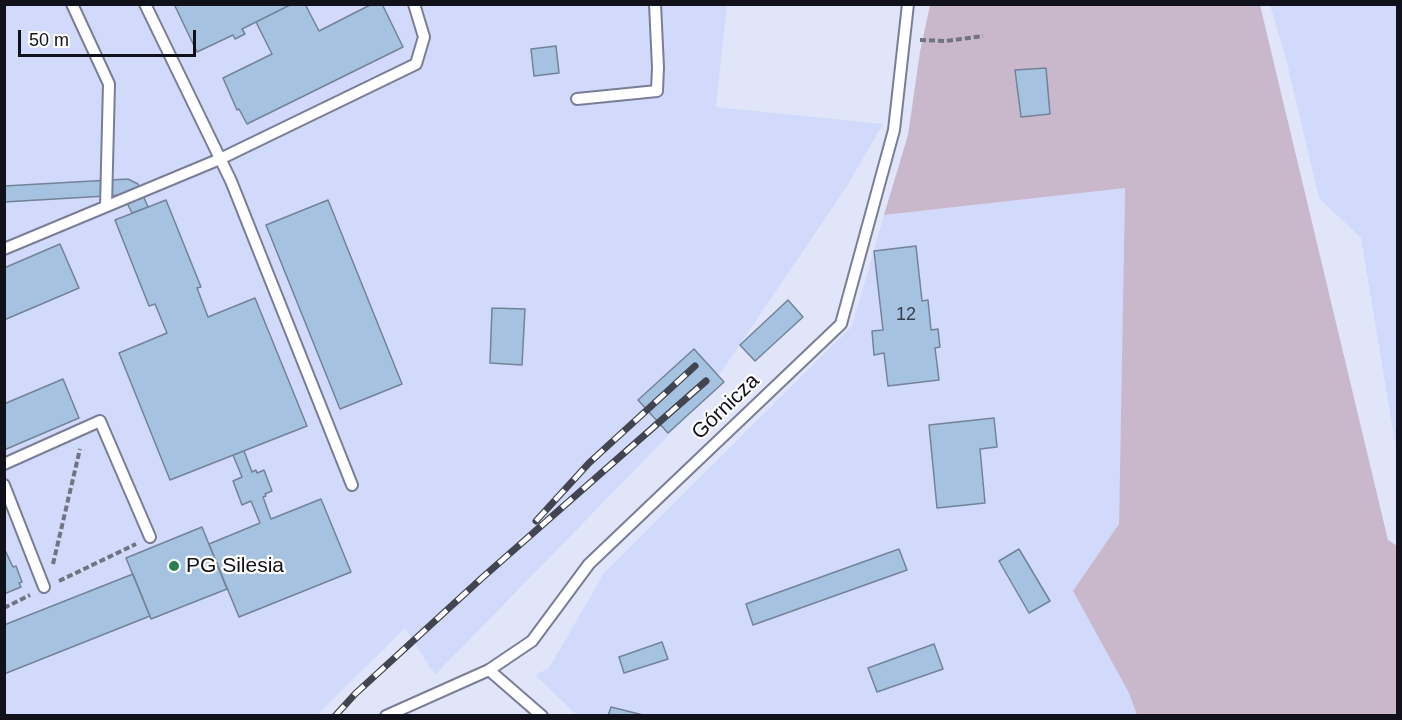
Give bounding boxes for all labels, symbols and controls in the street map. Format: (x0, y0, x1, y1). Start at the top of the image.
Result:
scale bar (21, 18, 200, 56)
text: 50 m (29, 30, 69, 50)
house number: 12 (896, 304, 916, 326)
street label: Górnicza (687, 369, 765, 445)
place label: PG Silesia (186, 553, 284, 579)
marker: PG Silesia (167, 559, 181, 573)

